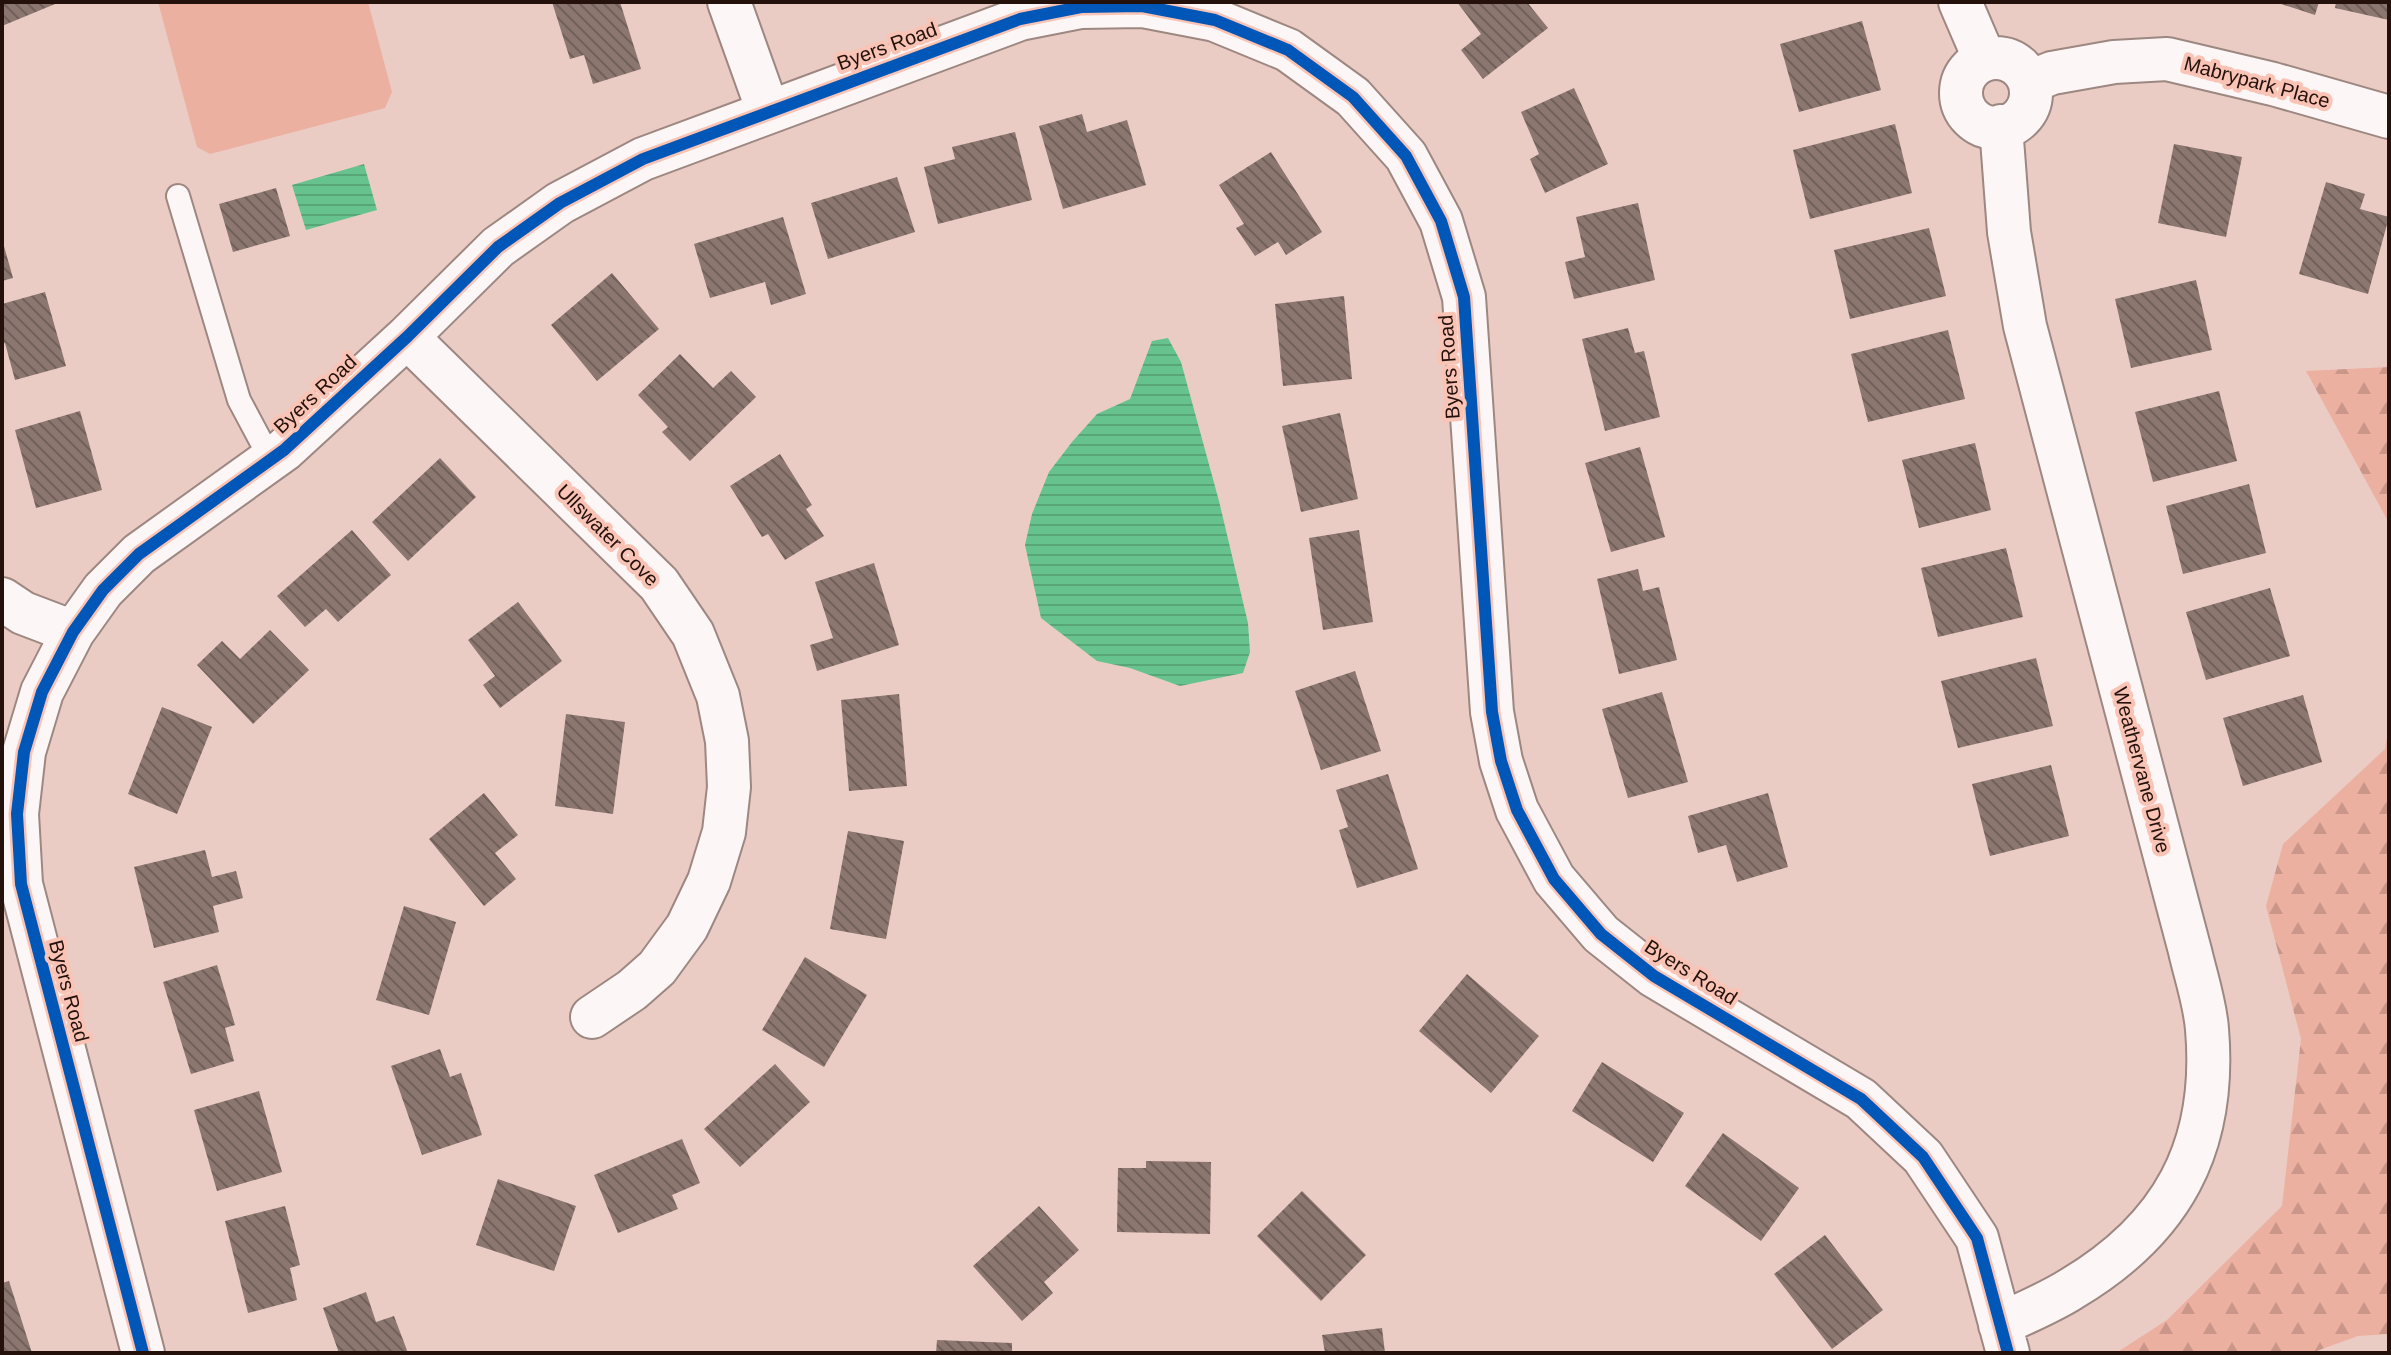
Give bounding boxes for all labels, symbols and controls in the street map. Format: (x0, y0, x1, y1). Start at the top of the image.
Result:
street label: Byers Road (834, 18, 940, 74)
street label: Mabrypark Place (2182, 52, 2332, 112)
street label: Byers Road (1434, 314, 1464, 420)
street label: Byers Road (269, 350, 361, 438)
street label: Ullswater Cove (553, 480, 663, 590)
street label: Weathervane Drive (2109, 685, 2175, 855)
street label: Byers Road (1641, 935, 1741, 1009)
street label: Byers Road (45, 938, 93, 1044)

